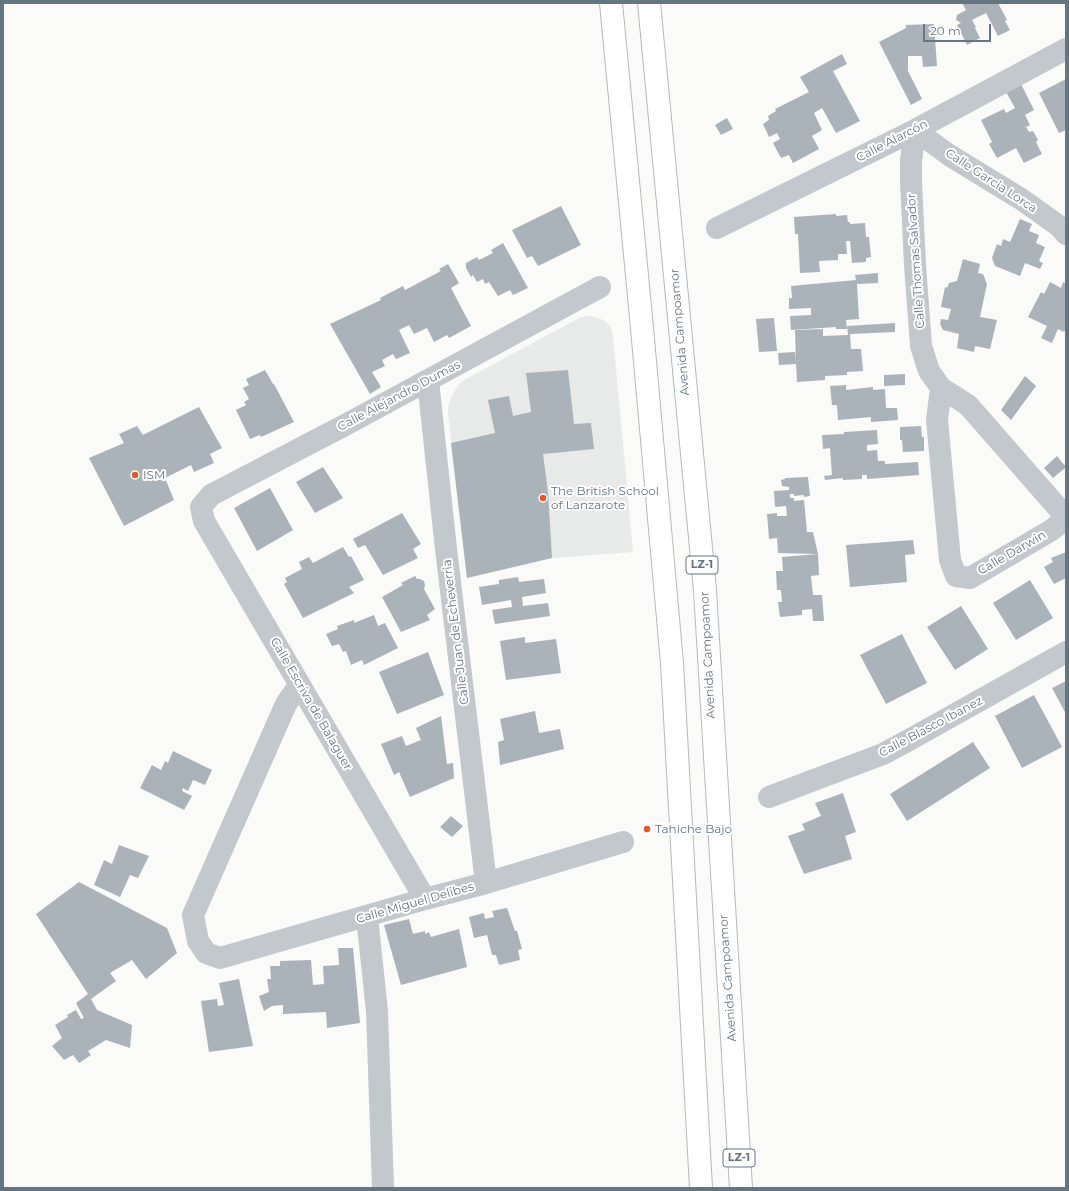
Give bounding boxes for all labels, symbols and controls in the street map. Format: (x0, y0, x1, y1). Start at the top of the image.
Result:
scale bar (925, 16, 993, 42)
text: 20 m (930, 23, 961, 38)
street label: Calle Alarcón (854, 117, 930, 165)
street label: Calle Garcia Lorca (942, 146, 1040, 216)
street label: Calle Thomas Salvador (904, 193, 928, 329)
street label: Avenida Campoamor (667, 268, 693, 396)
street label: Calle Alejandro Dumas (335, 358, 463, 434)
place label: ISM (143, 468, 165, 482)
marker: ISM (130, 470, 140, 480)
place label: The British School of Lanzarote (551, 484, 659, 512)
marker: The British School of Lanzarote (538, 493, 548, 503)
street label: Calle Darwin (975, 528, 1049, 578)
road number: LZ-1 (686, 556, 718, 574)
street label: Calle Juan de Echeverria (440, 558, 472, 706)
street label: Avenida Campoamor (697, 591, 719, 719)
street label: Calle Escriva de Balaguer (267, 635, 355, 773)
street label: Calle Blasco Ibanez (877, 694, 985, 760)
place label: Tahiche Bajo (655, 822, 732, 836)
marker: Tahiche Bajo (642, 824, 652, 834)
street label: Calle Miguel Delibes (354, 879, 476, 927)
street label: Avenida Campoamor (716, 914, 740, 1042)
road number: LZ-1 (723, 1149, 755, 1167)

